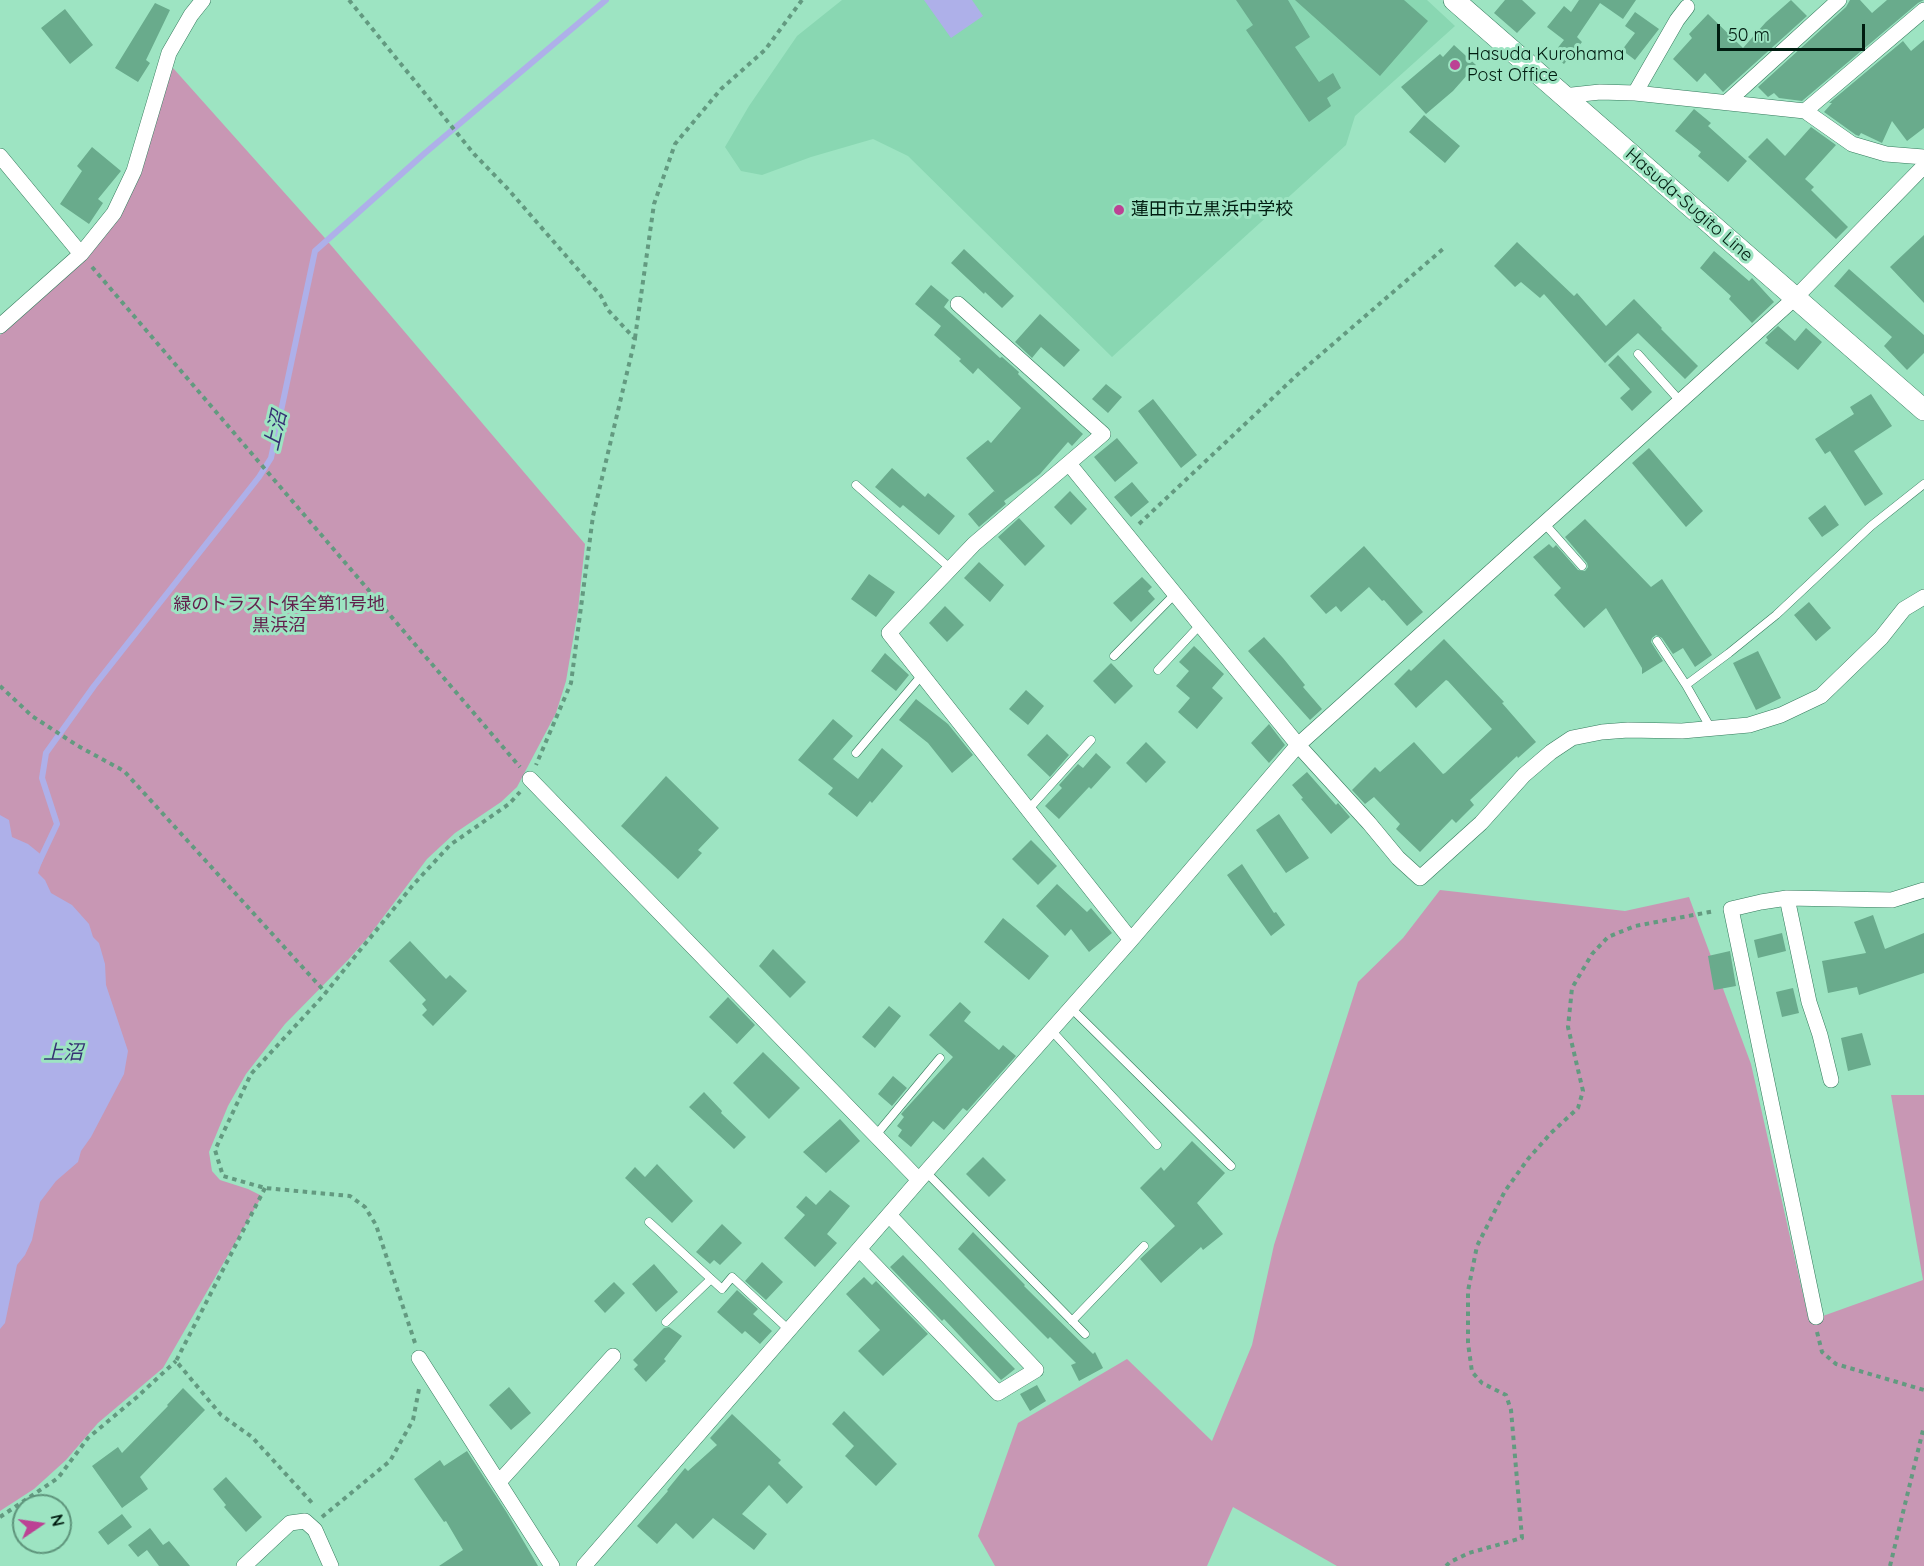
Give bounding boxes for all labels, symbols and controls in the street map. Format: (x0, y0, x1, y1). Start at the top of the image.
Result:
scale bar (1720, 12, 1868, 50)
text: 50 m (1728, 23, 1770, 46)
place label: Hasuda Kurohama Post Office (1467, 44, 1624, 86)
marker: Hasuda Kurohama Post Office (1448, 58, 1462, 72)
street label: Hasuda-Sugito Line (1621, 144, 1757, 266)
place label: 蓮田市立黒浜中学校 (1131, 199, 1293, 221)
marker: 蓮田市立黒浜中学校 (1112, 203, 1126, 217)
water label: 上沼 (260, 409, 292, 453)
park label: 緑のトラスト保全第11号地 黒浜沼 (173, 594, 385, 636)
water label: 上沼 (43, 1041, 83, 1065)
north arrow (12, 1494, 72, 1554)
text: N (47, 1512, 69, 1528)

